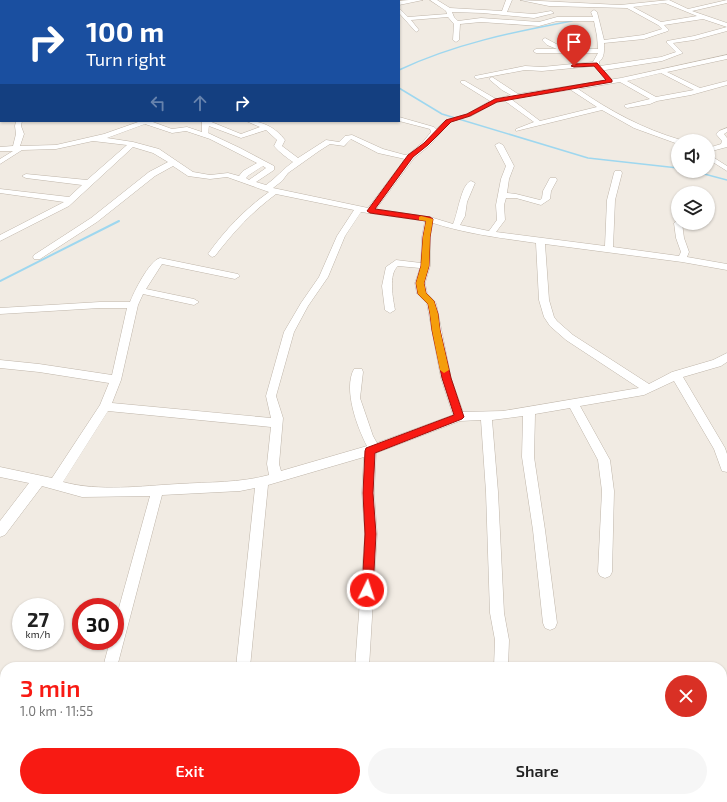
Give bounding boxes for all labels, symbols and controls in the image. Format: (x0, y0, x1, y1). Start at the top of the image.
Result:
text: 100 m (86, 14, 164, 48)
icon: right (20, 16, 72, 68)
pin (557, 25, 591, 66)
icon: arrive (563, 31, 585, 53)
text: Turn right (86, 48, 166, 70)
icon: left (147, 92, 169, 114)
icon: ahead (189, 92, 211, 114)
icon: right (231, 92, 253, 114)
map controls (671, 134, 715, 230)
button: sound (671, 134, 715, 178)
button: layers (671, 186, 715, 230)
position arrow (346, 569, 388, 611)
speed limit sign: 30 (72, 598, 124, 650)
text: 27 (27, 607, 49, 631)
text: km/h (26, 628, 50, 640)
text: 3 min (20, 673, 80, 702)
button: close (665, 675, 707, 717)
text: 1.0 km · 11:55 (20, 703, 93, 719)
button: Exit (20, 748, 360, 794)
button: Share (368, 748, 707, 794)

